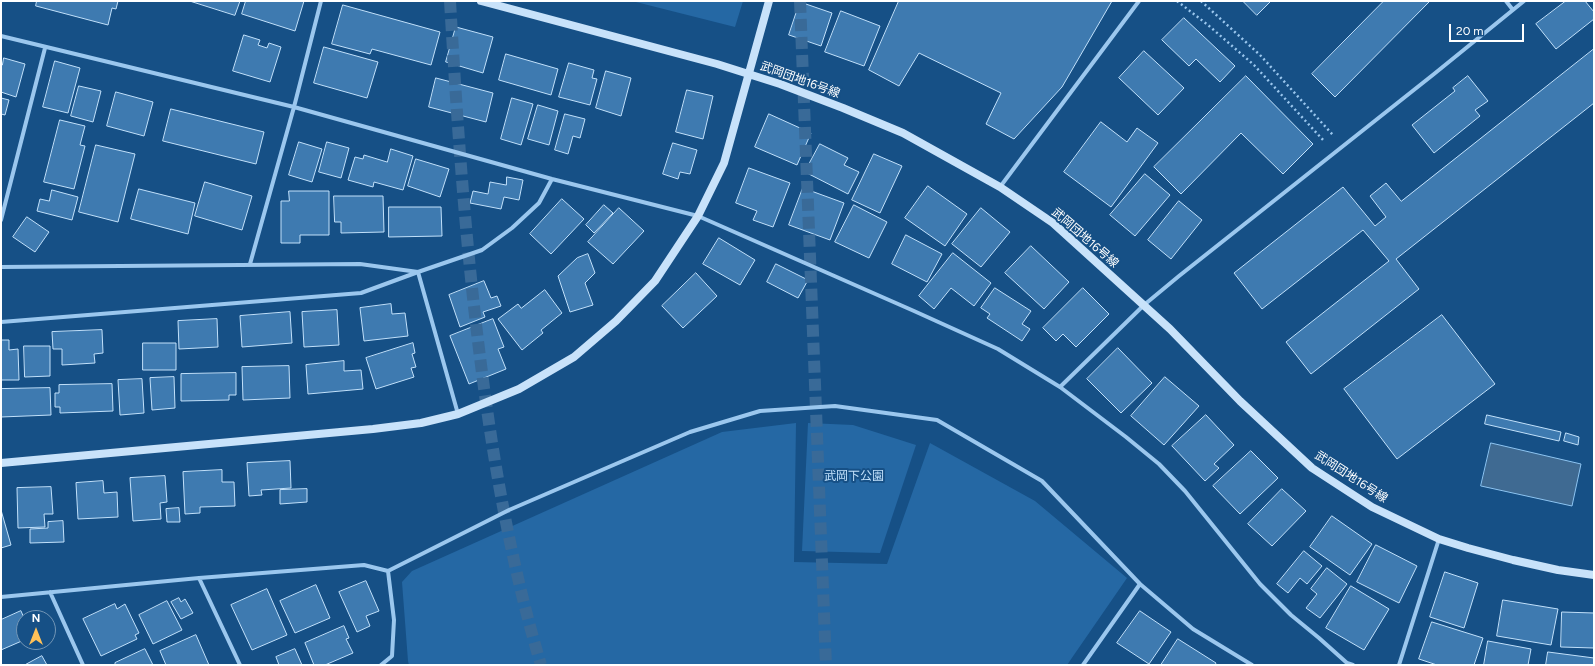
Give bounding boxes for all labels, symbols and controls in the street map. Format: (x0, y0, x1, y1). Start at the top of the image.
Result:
scale bar (1451, 16, 1526, 42)
text: 20 m (1456, 24, 1484, 38)
street label: 武岡団地16号線 (758, 59, 842, 101)
street label: 武岡団地16号線 (1049, 205, 1121, 271)
street label: 武岡団地16号線 (1312, 448, 1390, 506)
park label: 武岡下公園 (824, 469, 884, 483)
north arrow (16, 610, 56, 650)
text: N (32, 612, 40, 625)

